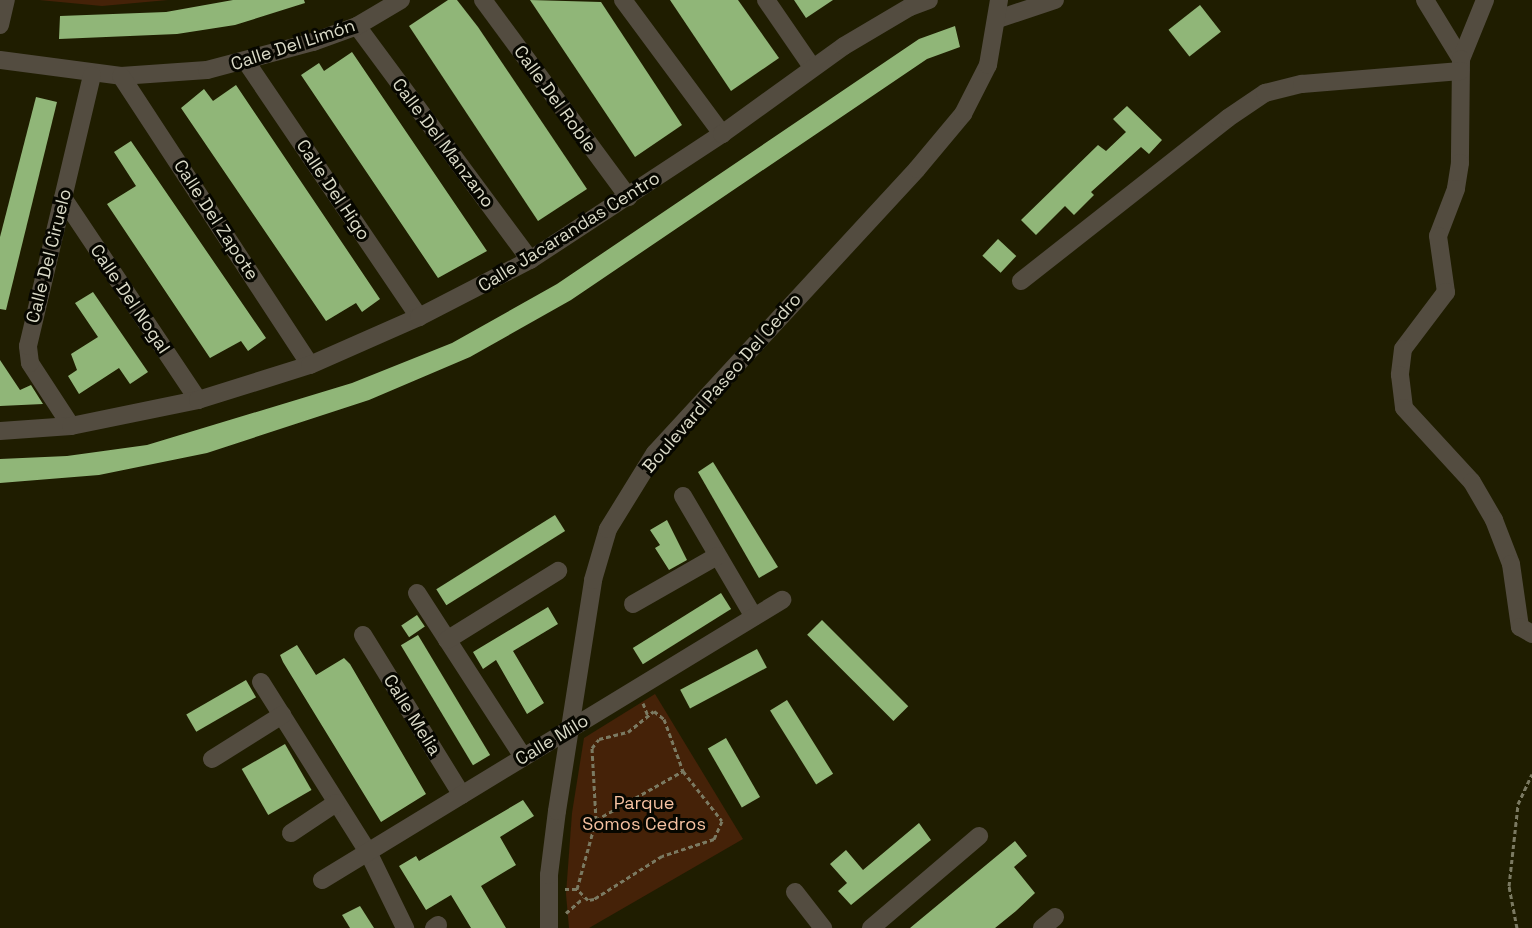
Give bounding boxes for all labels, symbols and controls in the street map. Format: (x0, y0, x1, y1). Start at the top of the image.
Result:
street label: Calle Del Limón (228, 15, 358, 75)
street label: Calle Del Roble (509, 41, 601, 157)
street label: Calle Del Manzano (387, 74, 499, 212)
street label: Calle Del Higo (291, 136, 375, 244)
street label: Calle Del Zapote (169, 156, 263, 284)
street label: Calle Jacarandas Centro (474, 167, 664, 297)
street label: Calle Del Ciruelo (22, 187, 76, 325)
street label: Calle Del Nogal (86, 240, 174, 358)
street label: Boulevard Paseo Del Cedro (638, 289, 806, 477)
street label: Calle Melia (379, 671, 445, 759)
street label: Calle Milo (511, 710, 593, 770)
park label: Parque Somos Cedros (582, 793, 706, 836)

